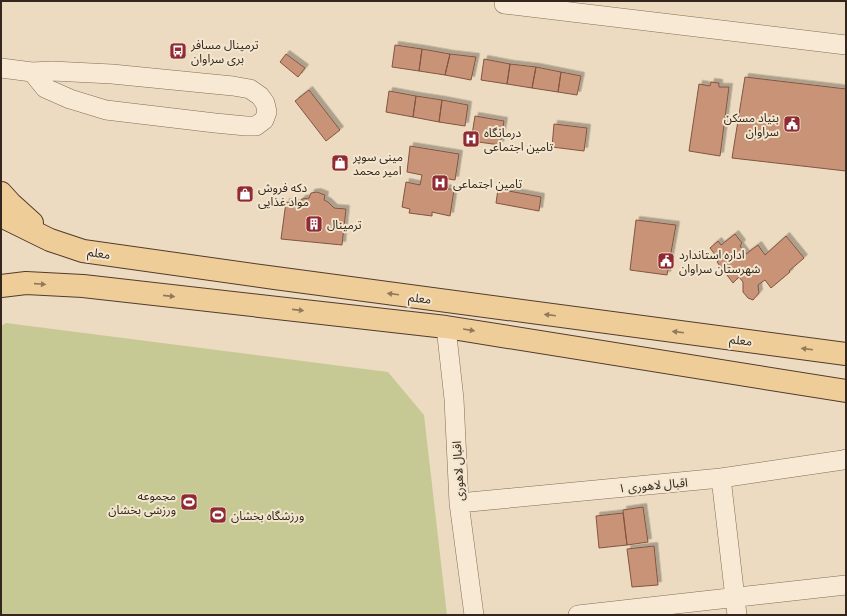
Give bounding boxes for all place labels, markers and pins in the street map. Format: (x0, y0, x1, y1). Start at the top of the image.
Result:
place label: ترمینال مسافر بری سراوان (190, 37, 259, 66)
bus stop icon: ترمینال مسافر بری سراوان (168, 41, 188, 61)
place label: بنیاد مسکن سراوان (724, 110, 779, 139)
public building icon: بنیاد مسکن سراوان (782, 114, 802, 134)
place label: درمانگاه تامین اجتماعی (484, 125, 554, 154)
hospital icon: درمانگاه تامین اجتماعی (461, 129, 481, 149)
place label: مینی سوپر امیر محمد (352, 149, 403, 178)
shop icon: مینی سوپر امیر محمد (330, 153, 350, 173)
hospital icon: تامین اجتماعی (430, 173, 450, 193)
place label: تامین اجتماعی (453, 176, 523, 191)
place label: دکه فروش مواد غذایی (258, 180, 309, 209)
shop icon: دکه فروش مواد غذایی (235, 184, 255, 204)
building icon: ترمینال (304, 214, 324, 234)
place label: ترمینال (327, 217, 362, 232)
place label: اداره استاندارد شهرستان سراوان (679, 247, 760, 276)
public building icon: اداره استاندارد شهرستان سراوان (656, 251, 676, 271)
place label: مجموعه ورزشی بخشان (108, 488, 176, 517)
sports icon: مجموعه ورزشی بخشان (179, 492, 199, 512)
sports icon: ورزشگاه بخشان (208, 505, 228, 525)
place label: ورزشگاه بخشان (231, 508, 304, 523)

